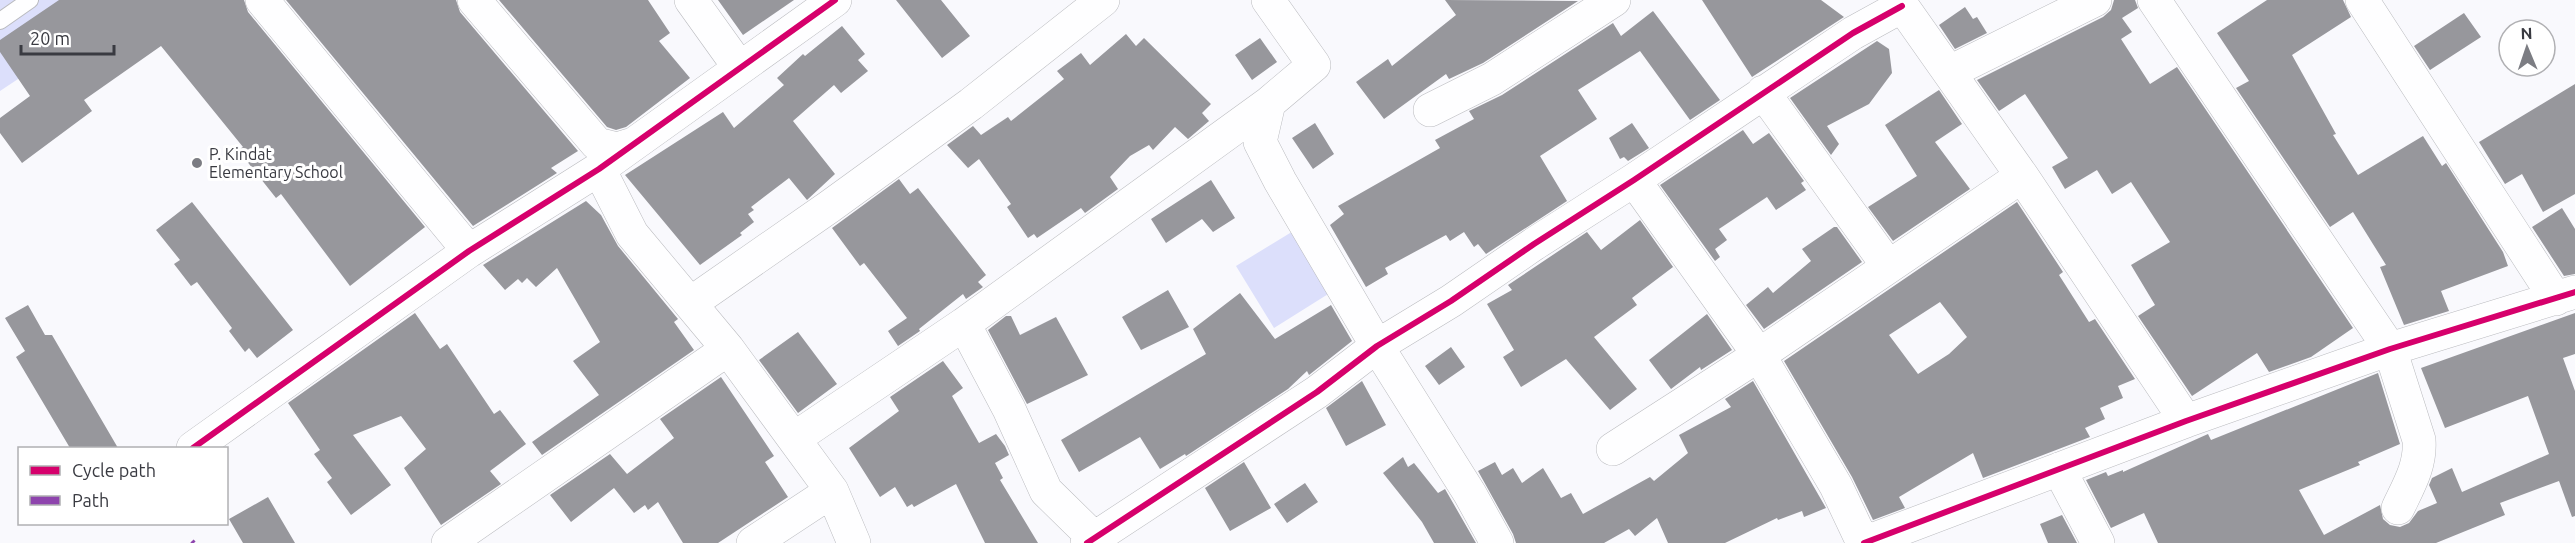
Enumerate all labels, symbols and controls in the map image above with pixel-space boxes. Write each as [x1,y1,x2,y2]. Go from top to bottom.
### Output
scale bar [21,18,114,56]
north arrow [2497,18,2557,78]
text: N [2520,24,2533,42]
text: 20 m [30,28,70,48]
place label: P. Kindat Elementary School [209,145,343,181]
marker: P. Kindat Elementary School [190,156,204,170]
legend [18,447,228,525]
text: Cycle path [72,460,156,480]
text: Path [72,490,109,510]

